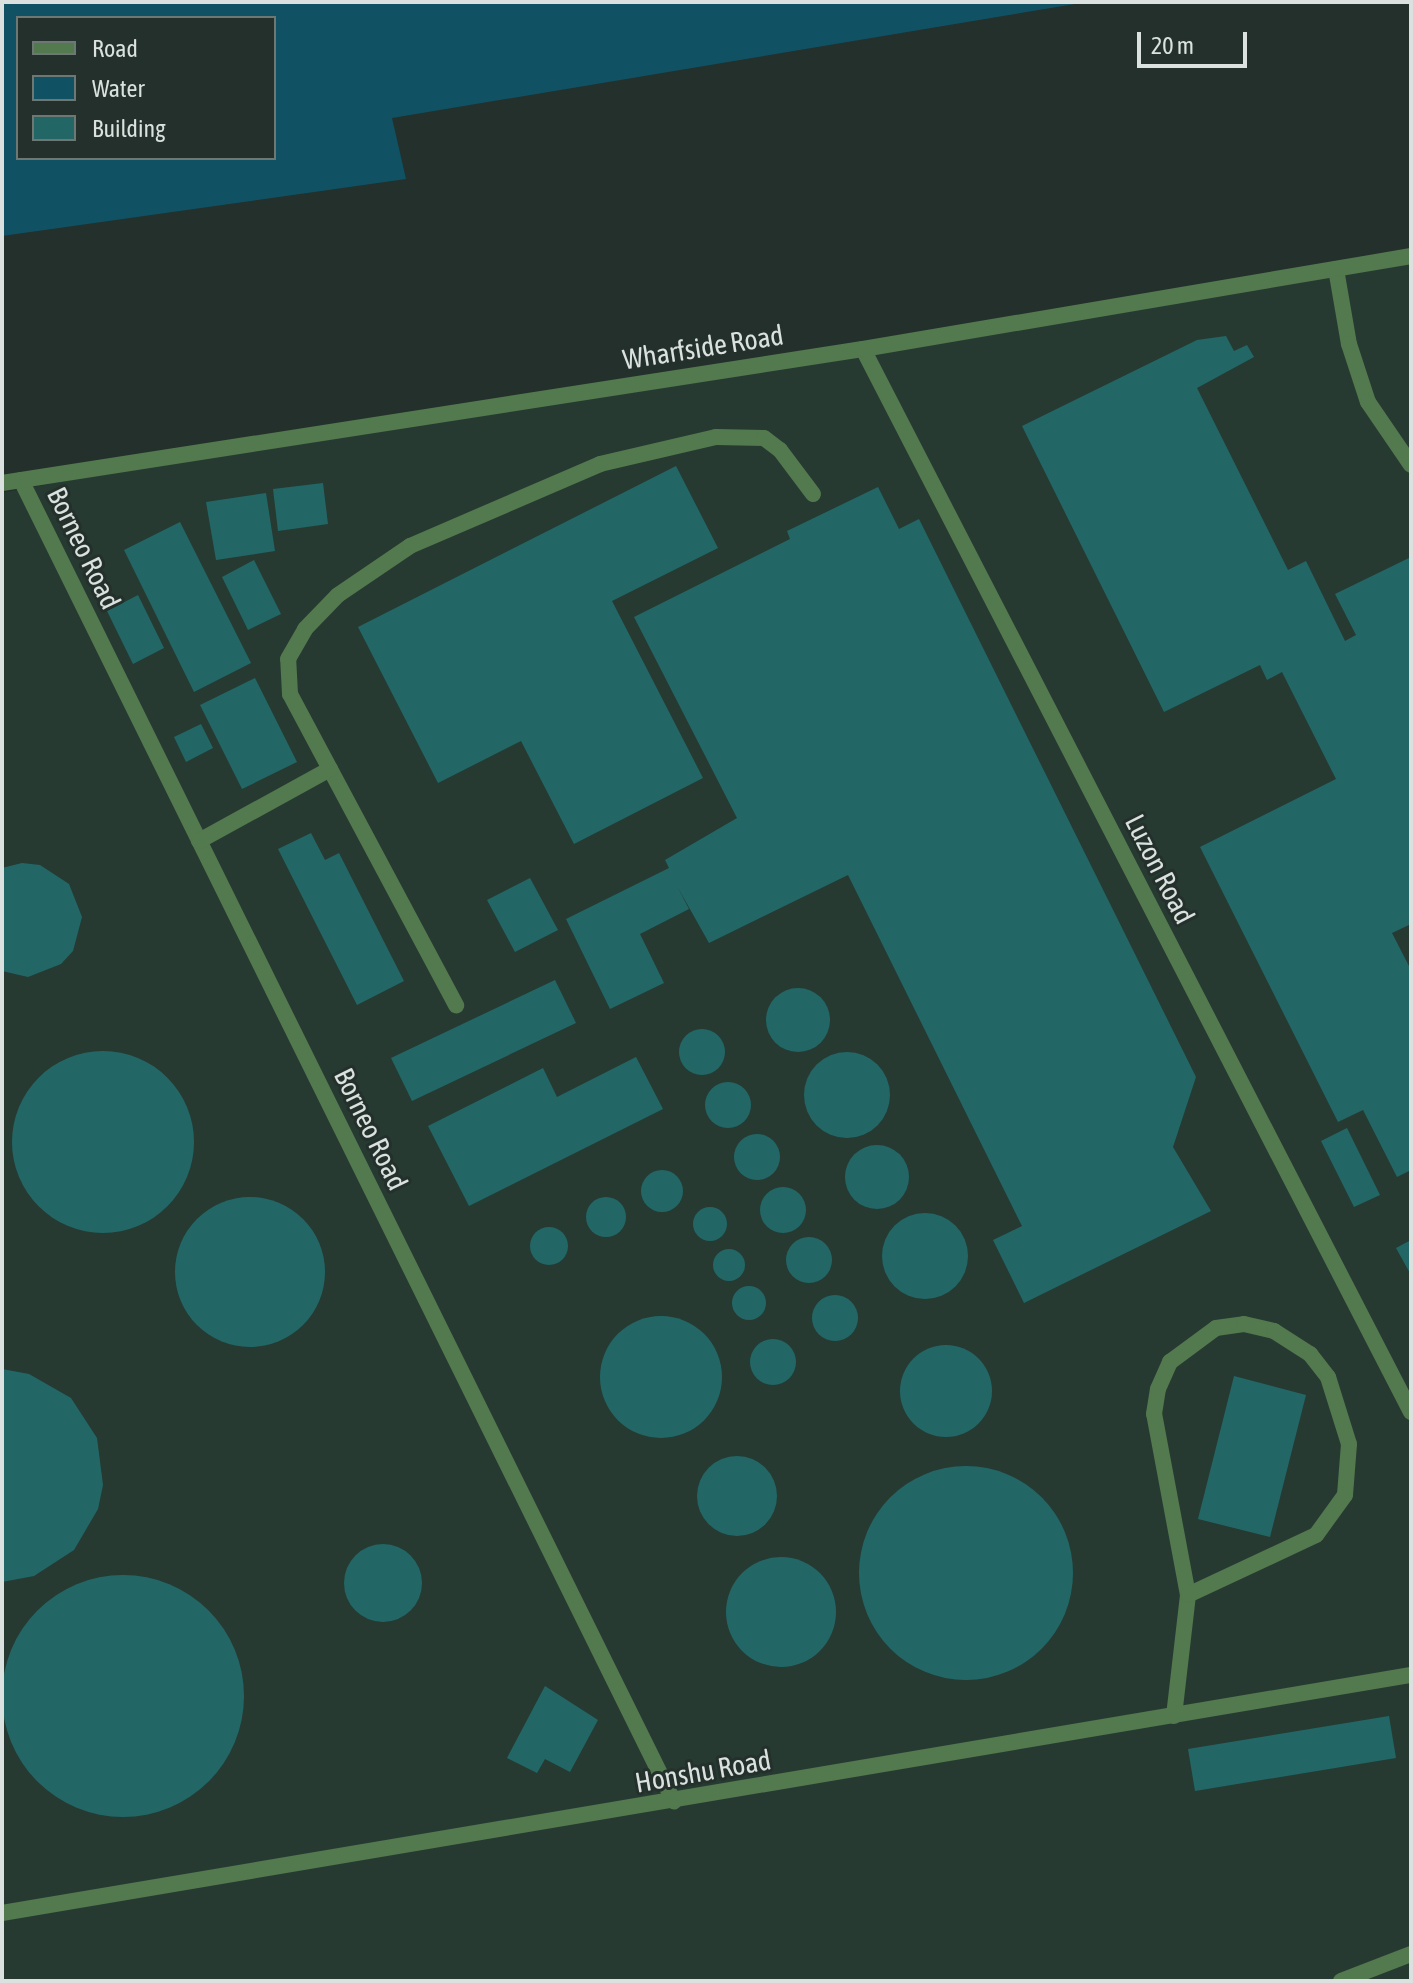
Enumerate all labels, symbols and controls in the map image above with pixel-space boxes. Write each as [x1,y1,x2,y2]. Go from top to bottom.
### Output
legend [16,16,276,160]
scale bar [1141,16,1251,66]
text: 20 m [1151,32,1194,59]
text: Road [92,35,138,62]
text: Water [92,75,145,102]
text: Building [92,115,165,142]
street label: Wharfside Road [620,318,786,376]
street label: Borneo Road [40,482,128,614]
street label: Luzon Road [1118,809,1202,929]
street label: Borneo Road [327,1063,415,1195]
street label: Honshu Road [632,1743,774,1799]

